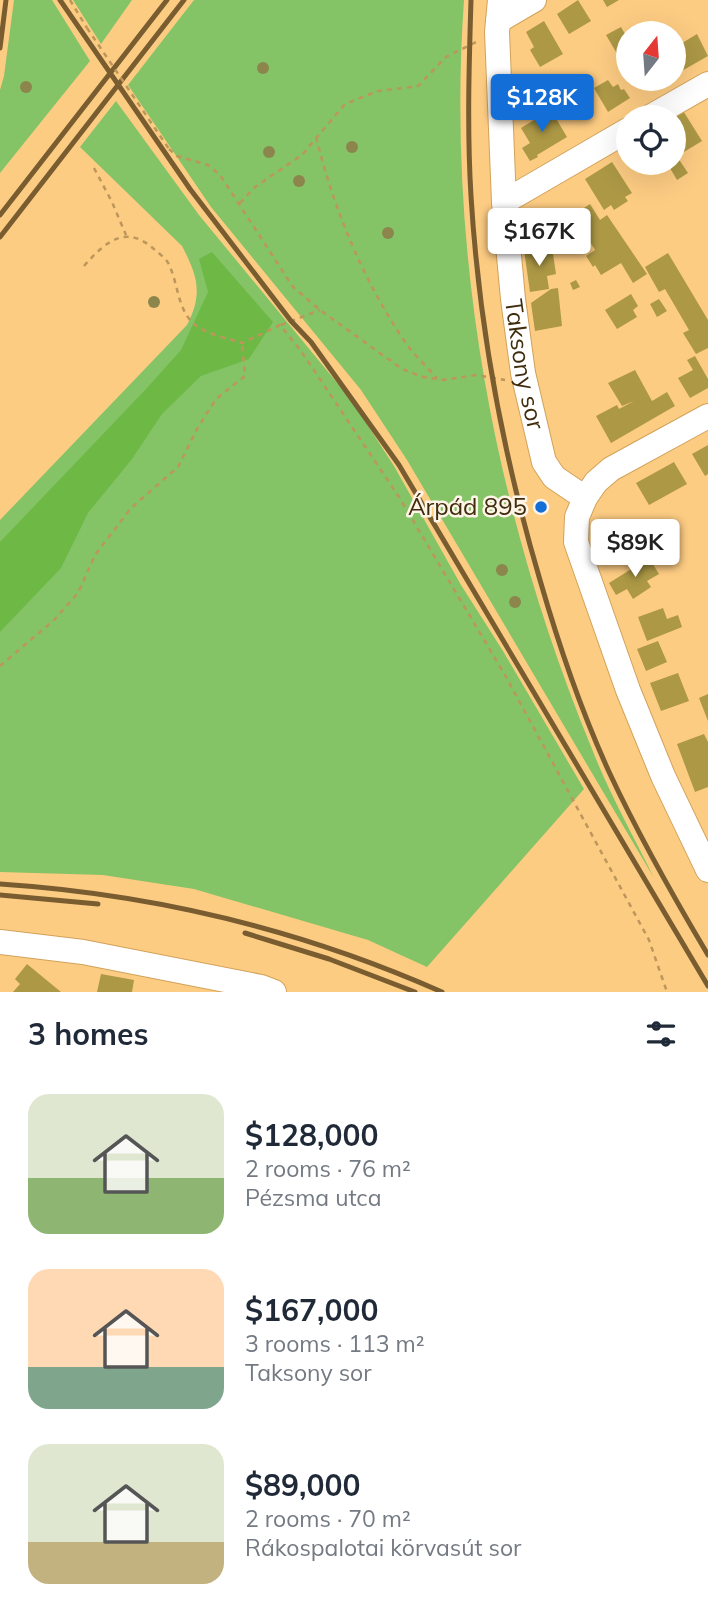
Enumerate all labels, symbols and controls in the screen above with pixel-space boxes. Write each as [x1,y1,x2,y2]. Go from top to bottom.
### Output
north arrow [616,21,686,91]
map controls [616,21,686,175]
pin: $128K [493,74,591,134]
text: $128K [507,82,577,111]
button: locate [616,105,686,175]
pin: $167K [490,208,588,268]
text: $167K [504,216,574,245]
street label: Taksony sor [499,297,552,433]
place label: Árpád 895 [408,491,527,521]
marker: Árpád 895 [533,499,549,515]
pin: $89K [594,520,676,579]
text: $89K [607,527,663,556]
text: 3 homes [28,1015,149,1053]
icon: filters [642,1015,680,1053]
text: $128,000 [245,1116,378,1154]
icon: home [84,1122,168,1206]
text: 2 rooms · 76 m² [245,1154,411,1183]
text: Pézsma utca [245,1183,381,1212]
text: $167,000 [245,1291,378,1329]
icon: home [84,1297,168,1381]
text: 3 rooms · 113 m² [245,1329,425,1358]
text: Taksony sor [245,1358,372,1387]
text: $89,000 [245,1466,360,1504]
icon: home [84,1472,168,1556]
text: 2 rooms · 70 m² [245,1504,411,1533]
text: Rákospalotai körvasút sor [245,1533,521,1562]

